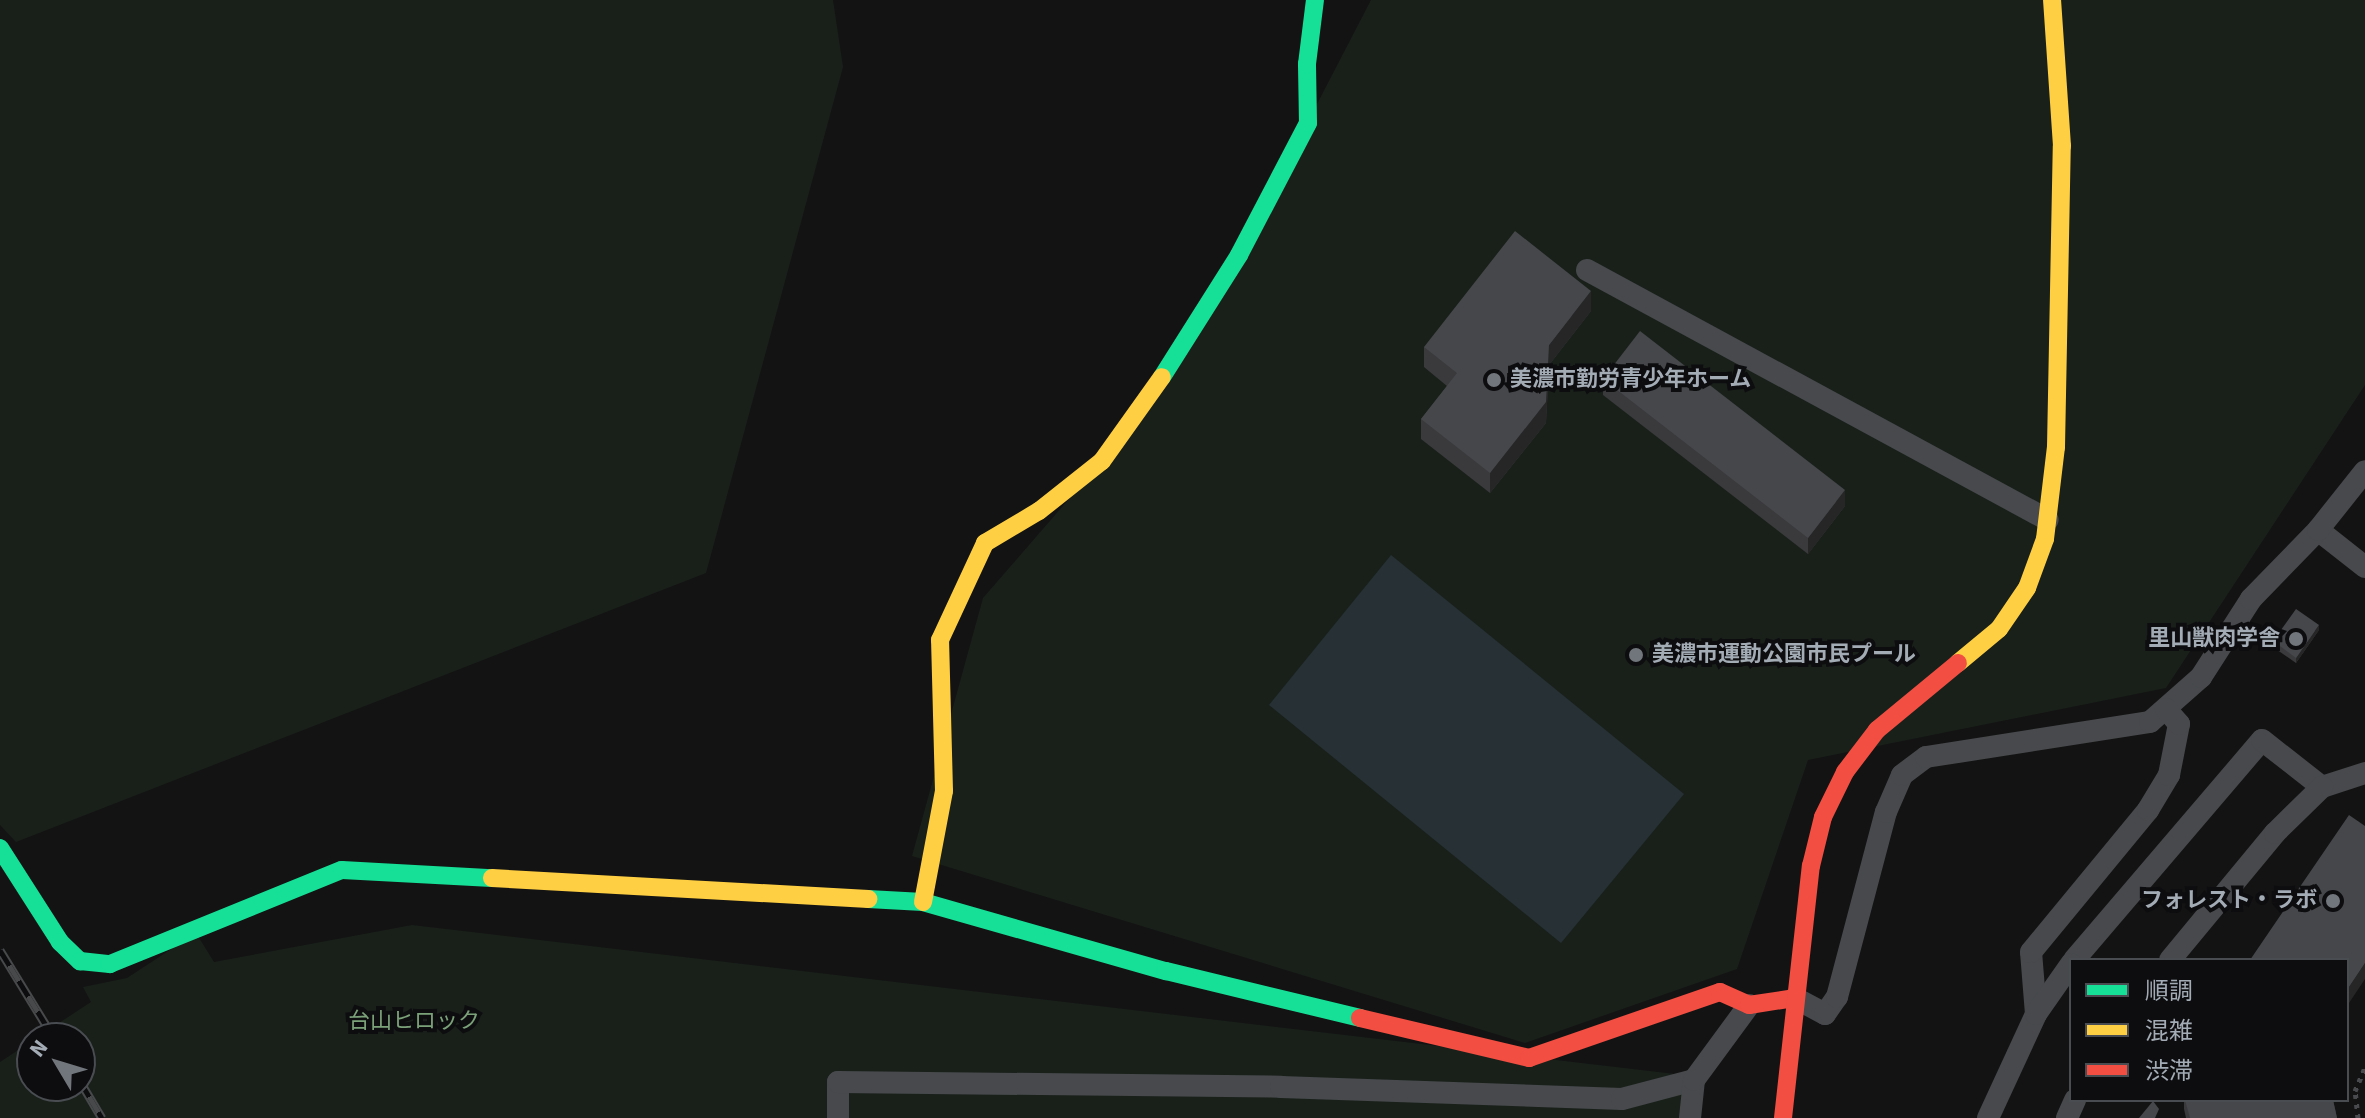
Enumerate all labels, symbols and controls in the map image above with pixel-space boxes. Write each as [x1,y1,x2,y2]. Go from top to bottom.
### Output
place label: 美濃市勤労青少年ホーム [1510,367,1752,393]
marker: 美濃市勤労青少年ホーム [1485,371,1503,389]
place label: 里山獣肉学舎 [2148,626,2280,652]
marker: 里山獣肉学舎 [2287,630,2305,648]
place label: 美濃市運動公園市民プール [1652,642,1916,668]
marker: 美濃市運動公園市民プール [1627,646,1645,664]
place label: フォレスト・ラボ [2141,888,2317,914]
marker: フォレスト・ラボ [2324,892,2342,910]
legend [2069,958,2349,1102]
text: 順調 [2145,974,2193,1009]
park label: 台山ヒロック [348,1009,480,1035]
text: 混雑 [2145,1014,2193,1049]
north arrow [16,1022,96,1102]
text: N [22,1033,56,1064]
text: 渋滞 [2145,1054,2193,1089]

